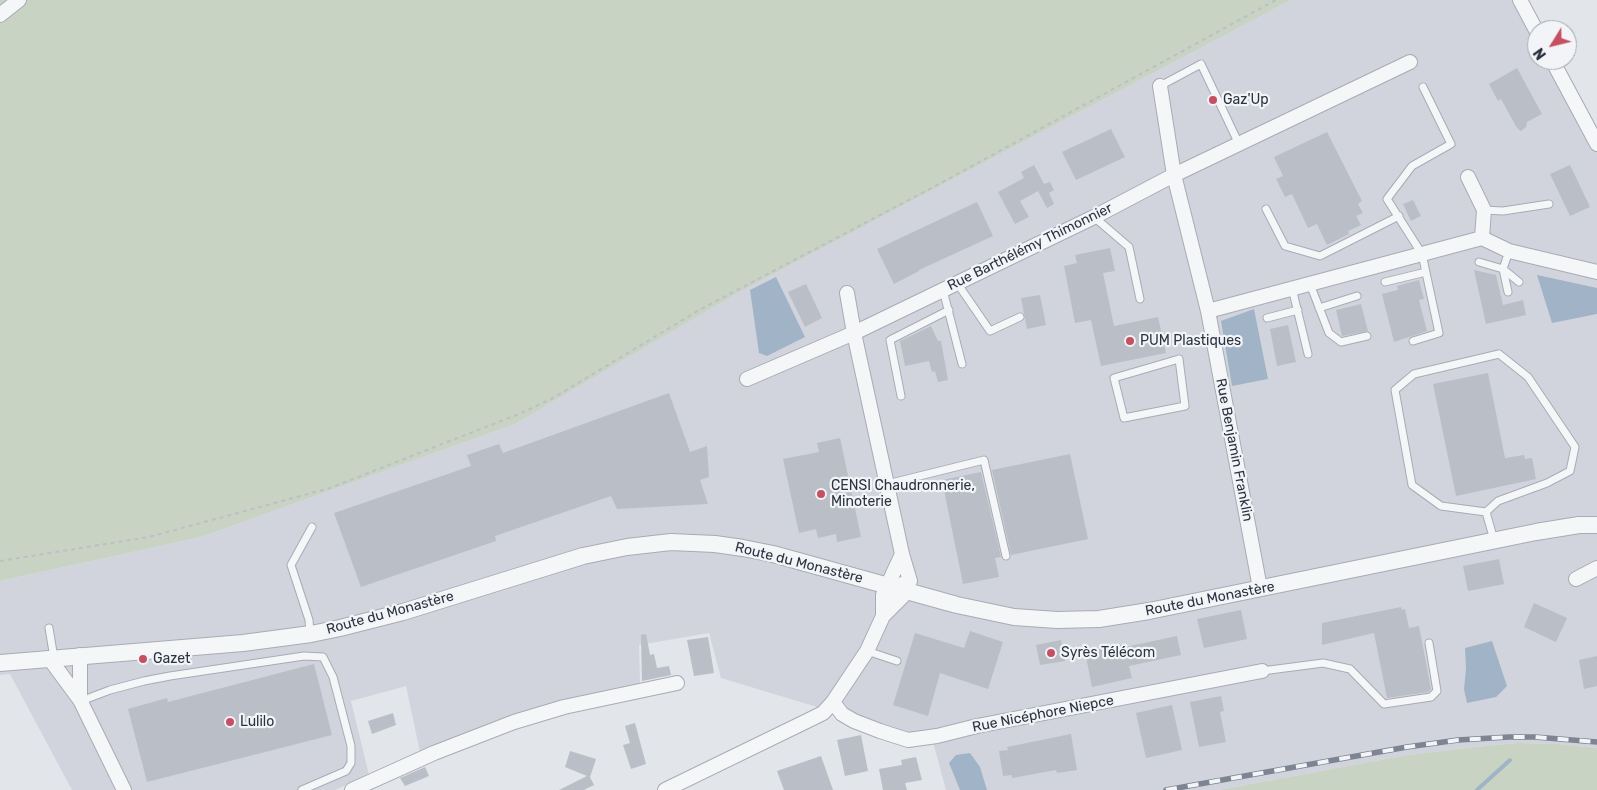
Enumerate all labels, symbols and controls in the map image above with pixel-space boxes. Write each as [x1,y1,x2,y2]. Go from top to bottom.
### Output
north arrow [1527,20,1577,70]
text: N [1530,44,1550,63]
place label: Gaz'Up [1223,92,1269,108]
marker: Gaz'Up [1207,94,1219,106]
street label: Rue Barthélémy Thimonnier [945,200,1115,294]
place label: PUM Plastiques [1140,333,1241,349]
marker: PUM Plastiques [1124,335,1136,347]
street label: Rue Benjamin Franklin [1212,377,1256,523]
place label: CENSI Chaudronnerie, Minoterie [831,478,975,511]
marker: CENSI Chaudronnerie, Minoterie [815,488,827,500]
street label: Route du Monastère [733,539,865,587]
street label: Route du Monastère [1144,578,1276,620]
street label: Route du Monastère [324,588,456,638]
place label: Syrès Télécom [1061,645,1155,661]
marker: Syrès Télécom [1045,647,1057,659]
place label: Gazet [153,651,191,667]
marker: Gazet [137,653,149,665]
street label: Rue Nicéphore Niepce [971,692,1115,736]
place label: Lulilo [240,714,274,730]
marker: Lulilo [224,716,236,728]

